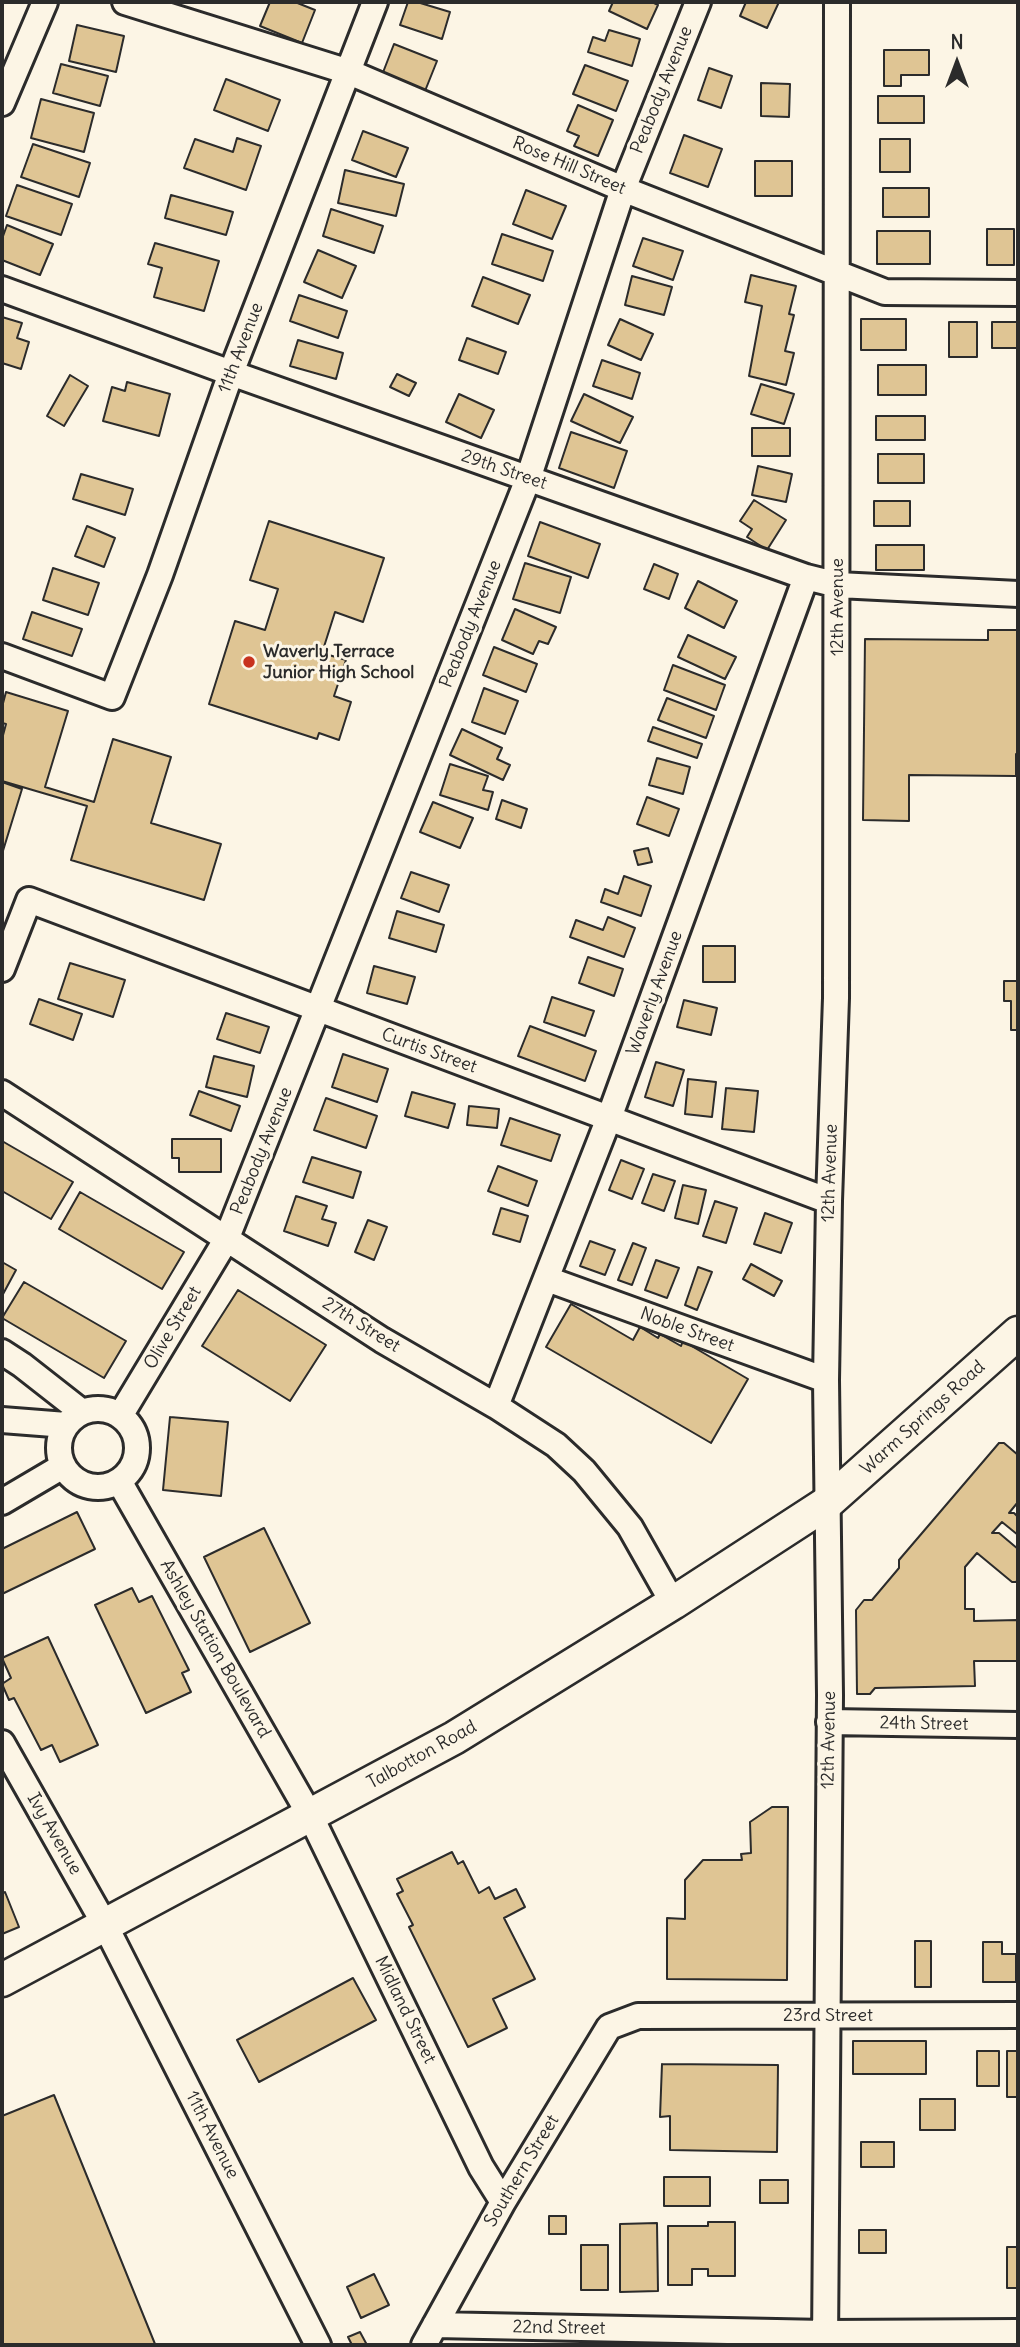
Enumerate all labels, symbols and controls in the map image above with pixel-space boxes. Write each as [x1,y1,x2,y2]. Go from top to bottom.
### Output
street label: Peabody Avenue [627,23,697,157]
north arrow [922,28,992,98]
text: N [950,30,964,54]
street label: Rose Hill Street [509,132,629,200]
street label: 11th Avenue [214,300,268,396]
street label: 29th Street [458,445,550,495]
street label: Peabody Avenue [436,557,506,691]
street label: 12th Avenue [827,558,849,656]
place label: Waverly Terrace Junior High School [263,641,414,684]
marker: Waverly Terrace Junior High School [241,654,257,670]
street label: Waverly Avenue [623,928,687,1058]
street label: Curtis Street [378,1024,480,1078]
street label: Peabody Avenue [227,1084,297,1218]
street label: 12th Avenue [817,1124,843,1222]
street label: Olive Street [140,1283,206,1373]
street label: 27th Street [318,1293,404,1357]
street label: Noble Street [637,1303,737,1357]
street label: Warm Springs Road [856,1356,990,1480]
street label: Ashley Station Boulevard [155,1556,275,1742]
street label: 12th Avenue [817,1691,841,1789]
street label: 24th Street [879,1712,969,1736]
street label: Talbotton Road [364,1716,480,1794]
street label: Ivy Avenue [22,1789,86,1879]
street label: Midland Street [370,1953,440,2067]
street label: 23rd Street [783,2005,873,2027]
street label: 11th Avenue [181,2088,243,2182]
street label: Southern Street [480,2111,564,2231]
street label: 22nd Street [512,2316,606,2340]

